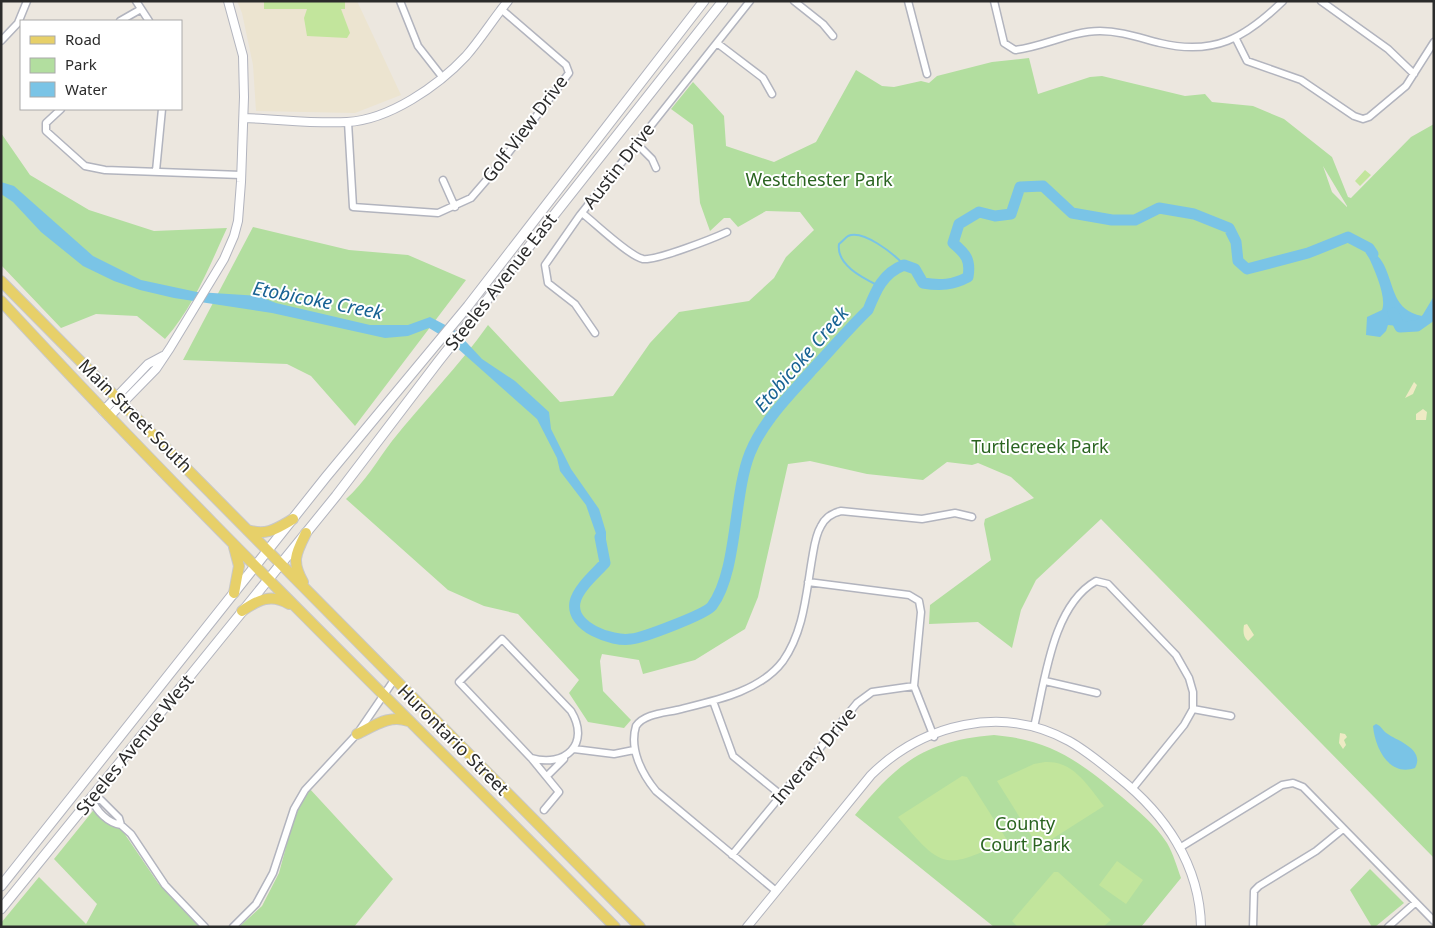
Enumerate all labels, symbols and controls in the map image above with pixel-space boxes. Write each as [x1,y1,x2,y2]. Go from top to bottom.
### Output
legend [20,20,182,110]
text: Road [65,29,101,49]
text: Park [65,54,97,74]
street label: Golf View Drive [476,70,572,187]
text: Water [65,79,107,99]
street label: Austin Drive [577,118,659,213]
park label: Westchester Park [746,167,893,191]
street label: Steeles Avenue East [439,207,562,355]
water label: Etobicoke Creek [251,275,386,325]
water label: Etobicoke Creek [748,300,855,417]
street label: Main Street South [74,353,198,477]
park label: Turtlecreek Park [971,434,1109,458]
street label: Steeles Avenue West [70,669,199,820]
street label: Hurontario Street [393,678,515,800]
street label: Inverary Drive [766,702,861,809]
park label: County Court Park [980,811,1070,856]

